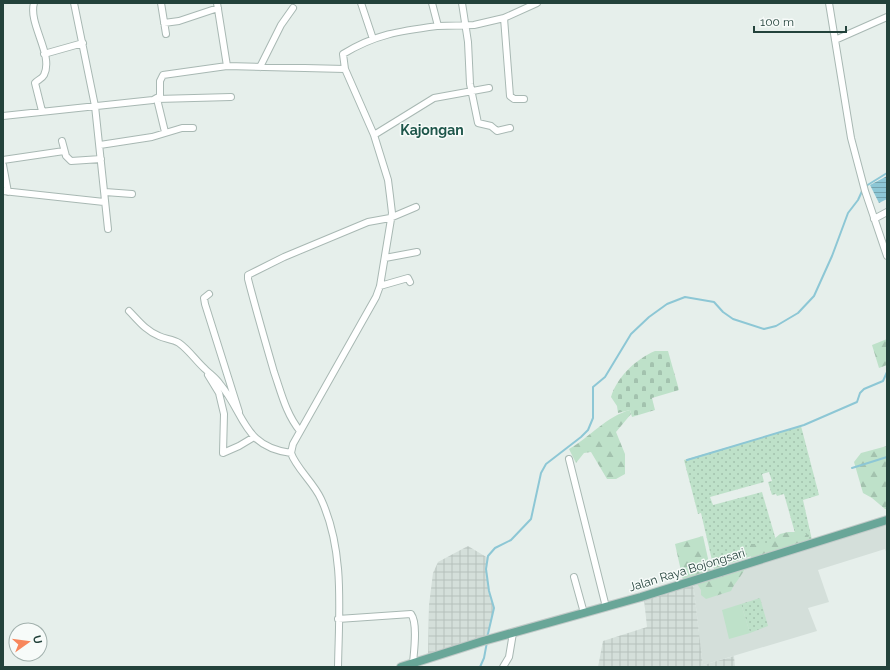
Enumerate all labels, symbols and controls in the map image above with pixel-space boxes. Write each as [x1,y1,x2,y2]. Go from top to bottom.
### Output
scale bar [754,8,846,34]
text: 100 m [760,15,794,29]
district label: Kajongan [400,122,464,138]
street label: Jalan Raya Bojongsari [627,546,747,594]
north arrow [8,622,48,662]
text: U [30,634,45,645]

